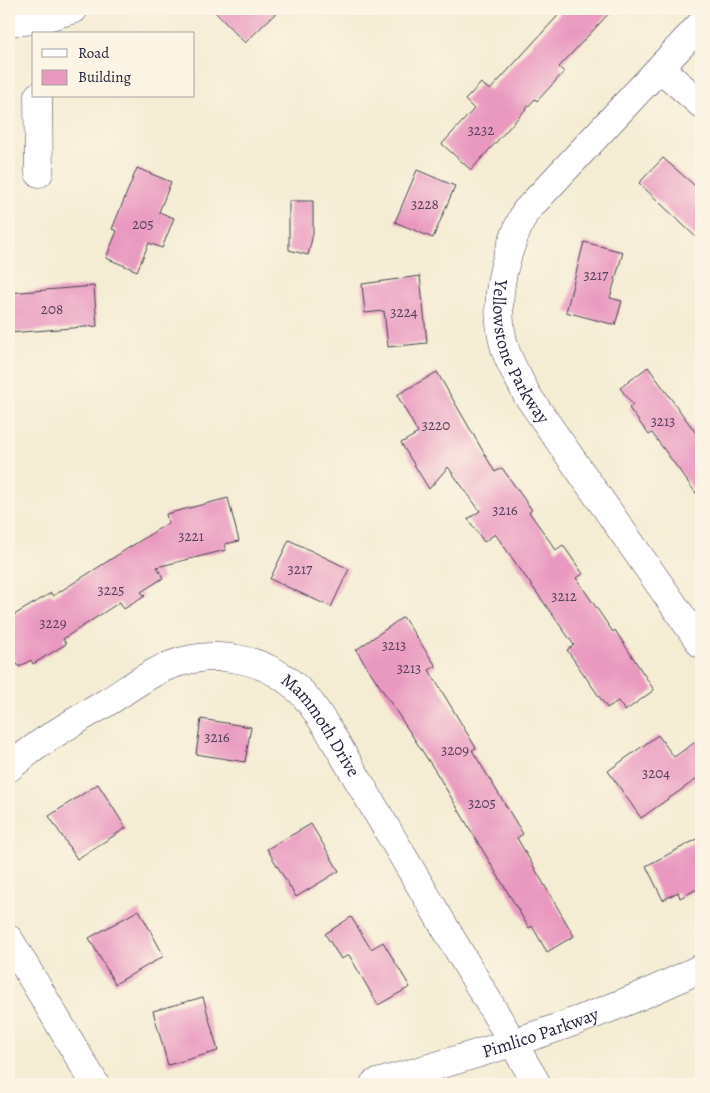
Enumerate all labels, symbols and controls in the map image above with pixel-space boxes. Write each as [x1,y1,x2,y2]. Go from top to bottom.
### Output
legend [32,32,195,98]
text: Road [78,43,110,63]
text: Building [78,67,131,87]
house number: 3232 [468,120,494,140]
house number: 3228 [411,194,439,214]
house number: 205 [132,214,154,234]
house number: 3217 [584,265,609,285]
street label: Yellowstone Parkway [487,277,556,429]
house number: 208 [41,299,63,319]
house number: 3224 [390,302,418,322]
house number: 3213 [651,411,675,431]
house number: 3220 [422,415,450,435]
house number: 3216 [492,500,518,520]
house number: 3221 [178,526,204,546]
house number: 3217 [288,559,313,579]
house number: 3225 [98,580,124,600]
house number: 3212 [551,586,577,606]
house number: 3229 [39,613,67,633]
house number: 3213 [382,635,406,655]
house number: 3213 [397,658,421,678]
street label: Mammoth Drive [276,668,365,781]
house number: 3216 [204,727,230,747]
house number: 3209 [441,740,469,760]
house number: 3204 [642,763,670,783]
house number: 3205 [468,793,496,813]
street label: Pimlico Parkway [479,1001,603,1064]

